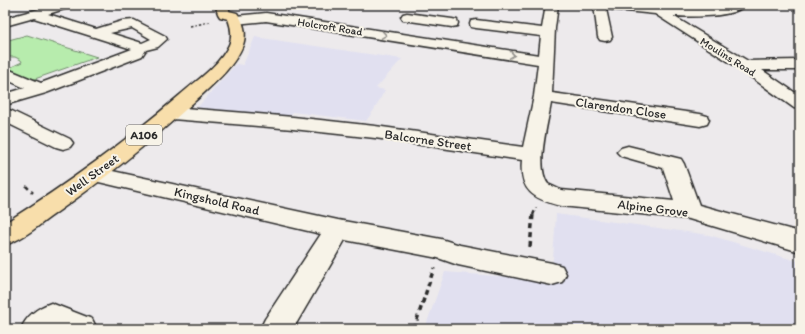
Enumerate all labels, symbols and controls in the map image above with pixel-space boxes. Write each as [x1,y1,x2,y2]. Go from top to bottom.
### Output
street label: Holcroft Road [296,15,364,39]
one-way arrow [381,30,387,39]
street label: Moulins Road [698,35,758,79]
one-way arrow [509,50,515,59]
street label: Clarendon Close [575,94,667,122]
road number: A106 [126,125,162,145]
street label: Balcorne Street [384,126,473,154]
street label: Well Street [63,151,121,199]
street label: Kingshold Road [173,184,261,218]
street label: Alpine Grove [617,196,689,220]

